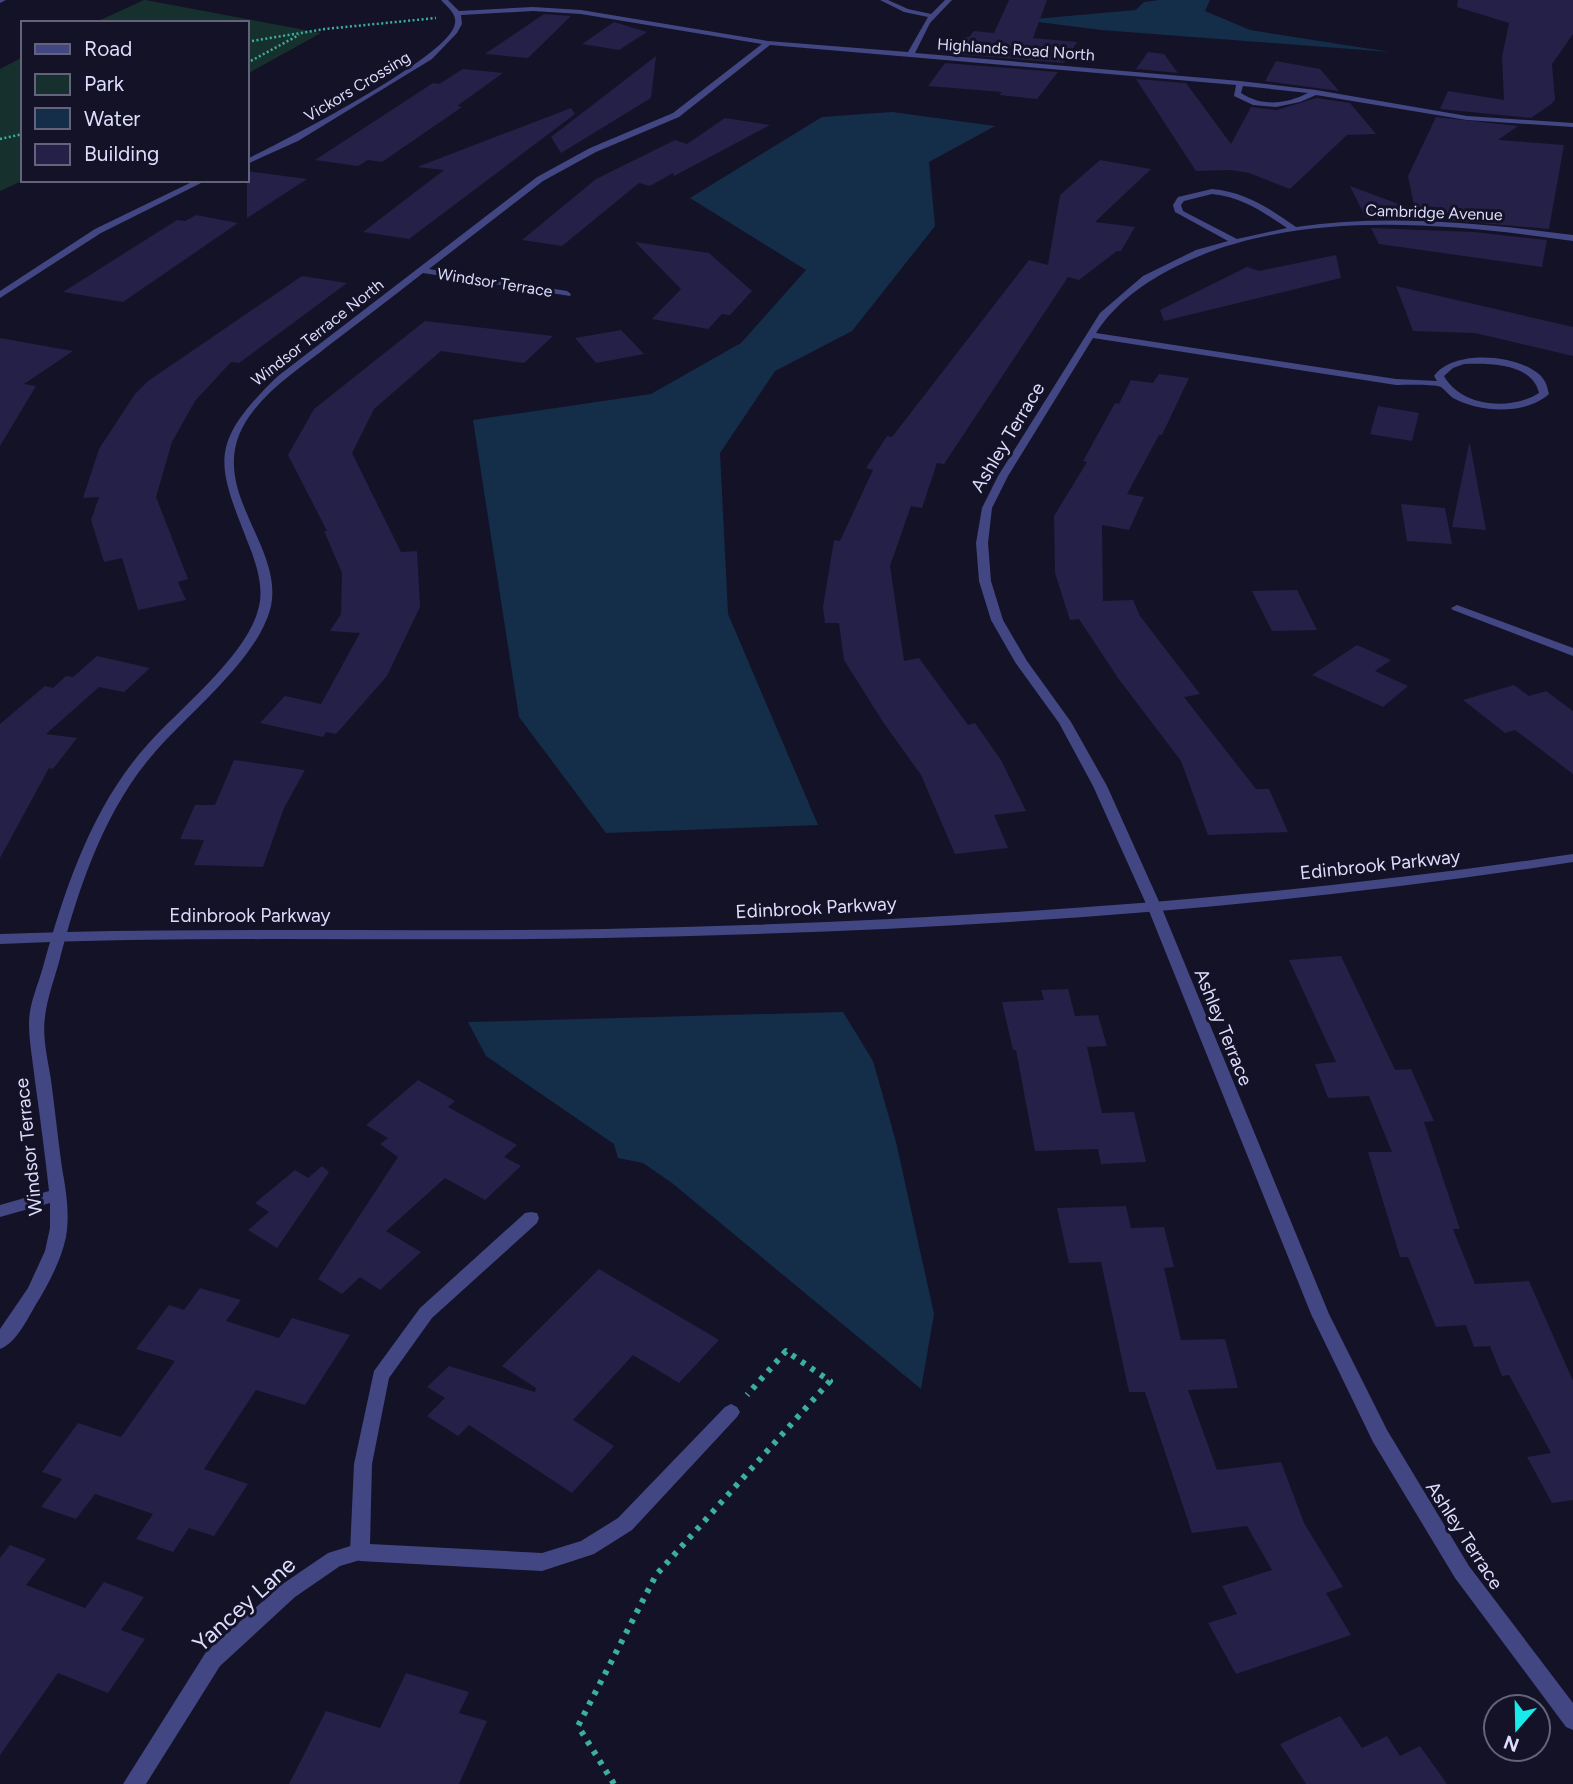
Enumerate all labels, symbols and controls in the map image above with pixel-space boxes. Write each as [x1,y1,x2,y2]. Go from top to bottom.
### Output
legend [21,21,248,182]
street label: Highlands Road North [936,35,1096,65]
text: Road [84,36,132,61]
street label: Vickors Crossing [301,47,414,126]
text: Park [84,71,125,96]
text: Water [84,106,140,131]
text: Building [84,141,159,166]
street label: Cambridge Avenue [1365,201,1503,224]
street label: Windsor Terrace [436,264,554,301]
street label: Windsor Terrace North [247,275,387,390]
street label: Ashley Terrace [966,378,1049,496]
street label: Edinbrook Parkway [1299,845,1461,884]
street label: Edinbrook Parkway [735,892,897,923]
street label: Edinbrook Parkway [169,904,331,927]
street label: Ashley Terrace [1190,965,1257,1089]
street label: Windsor Terrace [10,1077,47,1217]
street label: Ashley Terrace [1421,1477,1508,1594]
street label: Yancey Lane [187,1551,301,1657]
north arrow [1482,1693,1552,1763]
text: N [1501,1730,1522,1757]

